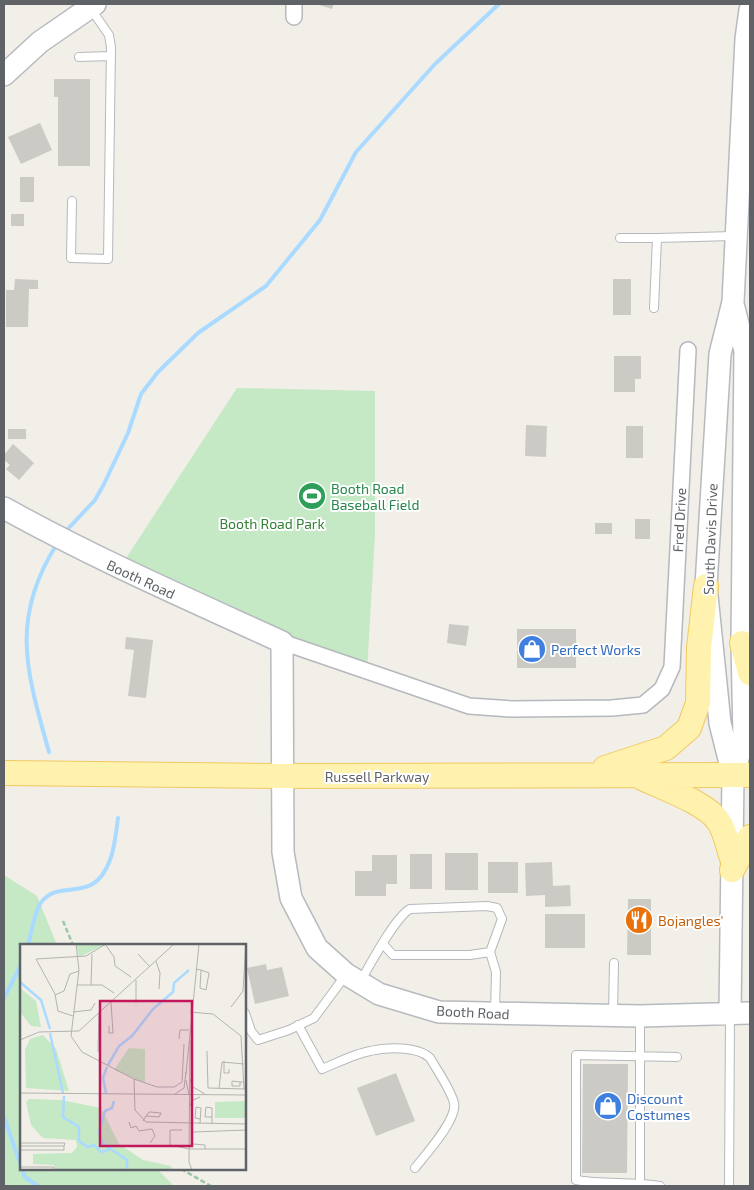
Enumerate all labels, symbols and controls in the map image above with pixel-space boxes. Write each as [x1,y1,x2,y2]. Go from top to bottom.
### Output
place label: Booth Road Baseball Field [331,480,419,513]
sports icon: Booth Road Baseball Field [297,481,327,511]
street label: South Davis Drive [700,483,720,595]
street label: Fred Drive [669,487,689,553]
park label: Booth Road Park [219,515,325,532]
street label: Booth Road [104,556,178,602]
shop icon: Perfect Works [517,634,547,664]
place label: Perfect Works [551,641,641,658]
street label: Russell Parkway [325,768,430,785]
restaurant icon: Bojangles' [624,905,654,935]
place label: Bojangles' [658,912,723,929]
inset map [20,944,246,1170]
street label: Booth Road [436,1002,510,1022]
place label: Discount Costumes [627,1090,690,1123]
shop icon: Discount Costumes [593,1091,623,1121]

